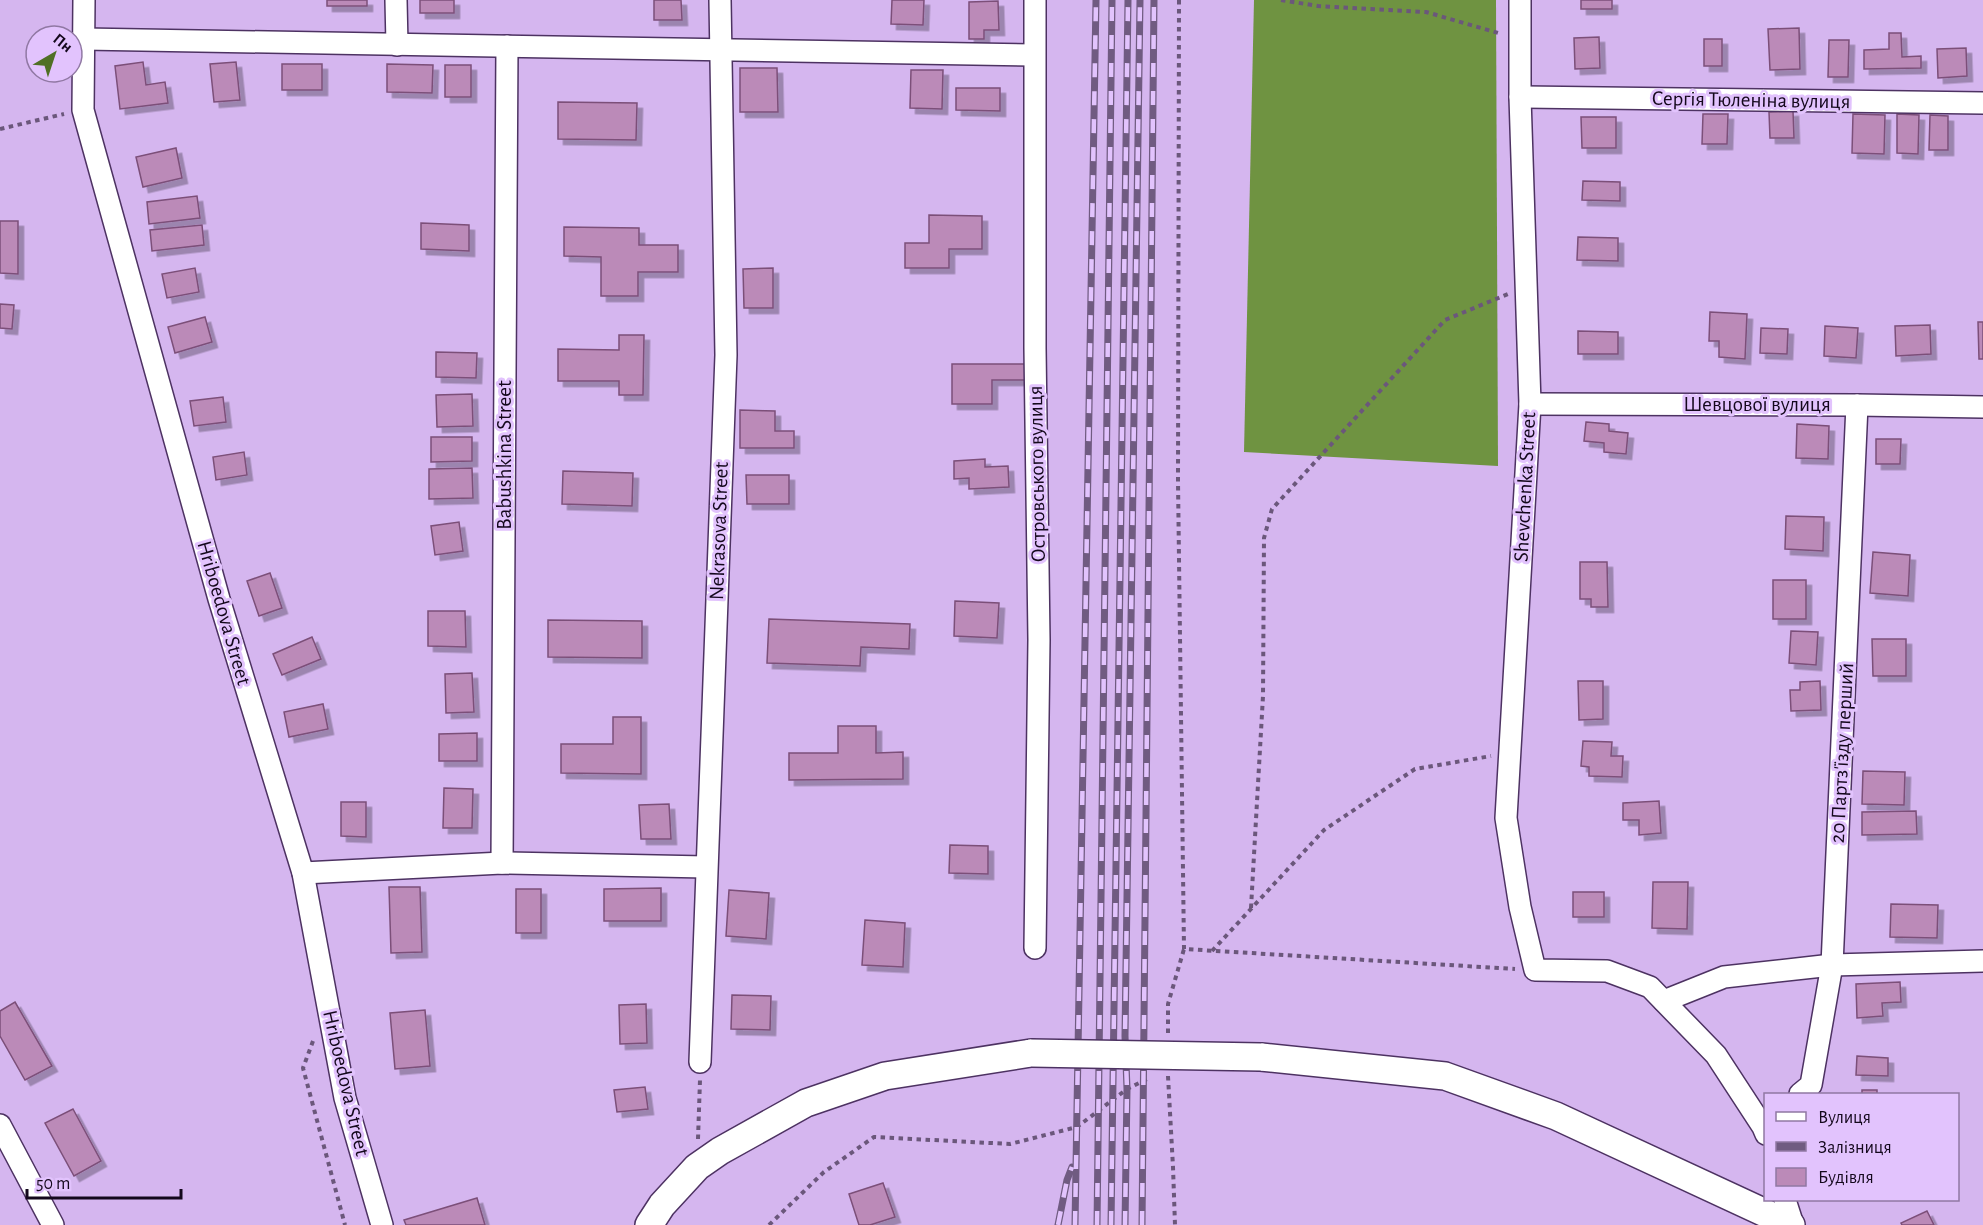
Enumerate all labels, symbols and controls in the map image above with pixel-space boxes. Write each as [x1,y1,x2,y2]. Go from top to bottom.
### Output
north arrow [24,24,84,84]
text: Пн [50,31,75,55]
street label: Сергія Тюленіна вулиця [1651,88,1851,112]
street label: Babushkina Street [494,380,515,530]
street label: Островського вулиця [1025,385,1049,563]
street label: Шевцової вулиця [1683,394,1831,415]
street label: Shevchenka Street [1511,411,1539,563]
street label: Nekrasova Street [706,461,732,601]
street label: Hriboedova Street [193,539,255,688]
street label: 20 Партз'їзду перший [1827,662,1857,844]
street label: Hriboedova Street [319,1008,373,1158]
legend [1764,1093,1959,1201]
text: Вулиця [1818,1109,1871,1127]
text: Залізниця [1818,1139,1892,1157]
scale bar [27,1162,182,1200]
text: Будівля [1818,1169,1874,1187]
text: 50 m [36,1175,70,1193]

